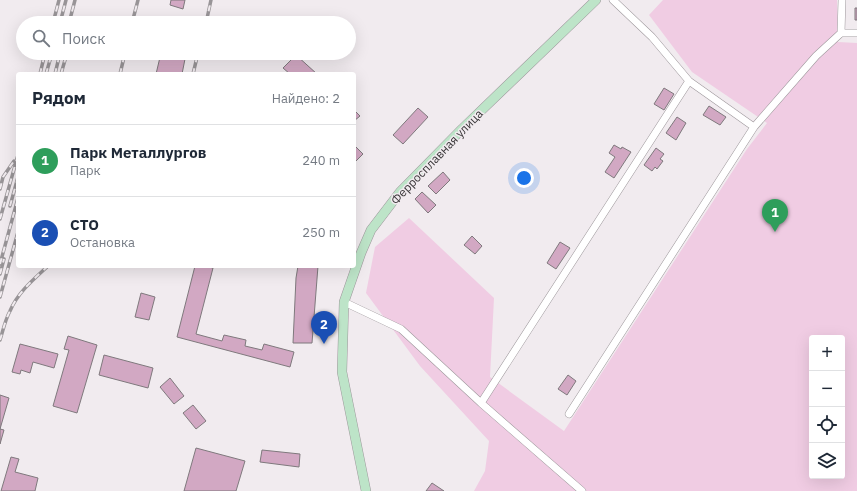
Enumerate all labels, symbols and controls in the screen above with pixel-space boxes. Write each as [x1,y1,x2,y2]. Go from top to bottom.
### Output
search box [16,16,356,60]
icon: search [30,27,52,49]
text: Поиск [62,29,105,48]
text: Рядом [32,87,86,109]
text: Найдено: 2 [272,90,340,107]
street label: Ферросплавная улица [387,106,486,207]
text: Парк Металлургов [70,143,206,162]
text: 1 [41,152,49,169]
text: 240 m [302,152,340,169]
text: Парк [70,162,101,179]
your location [514,168,534,188]
pin: 1 [762,199,788,232]
text: СТО [70,215,99,234]
text: 2 [41,224,49,241]
text: 250 m [302,224,340,241]
text: Остановка [70,234,135,251]
pin: 2 [311,311,337,344]
map controls [809,335,845,479]
button: + [809,335,845,371]
button: − [809,371,845,407]
button: locate [809,407,845,443]
button: layers [809,443,845,479]

